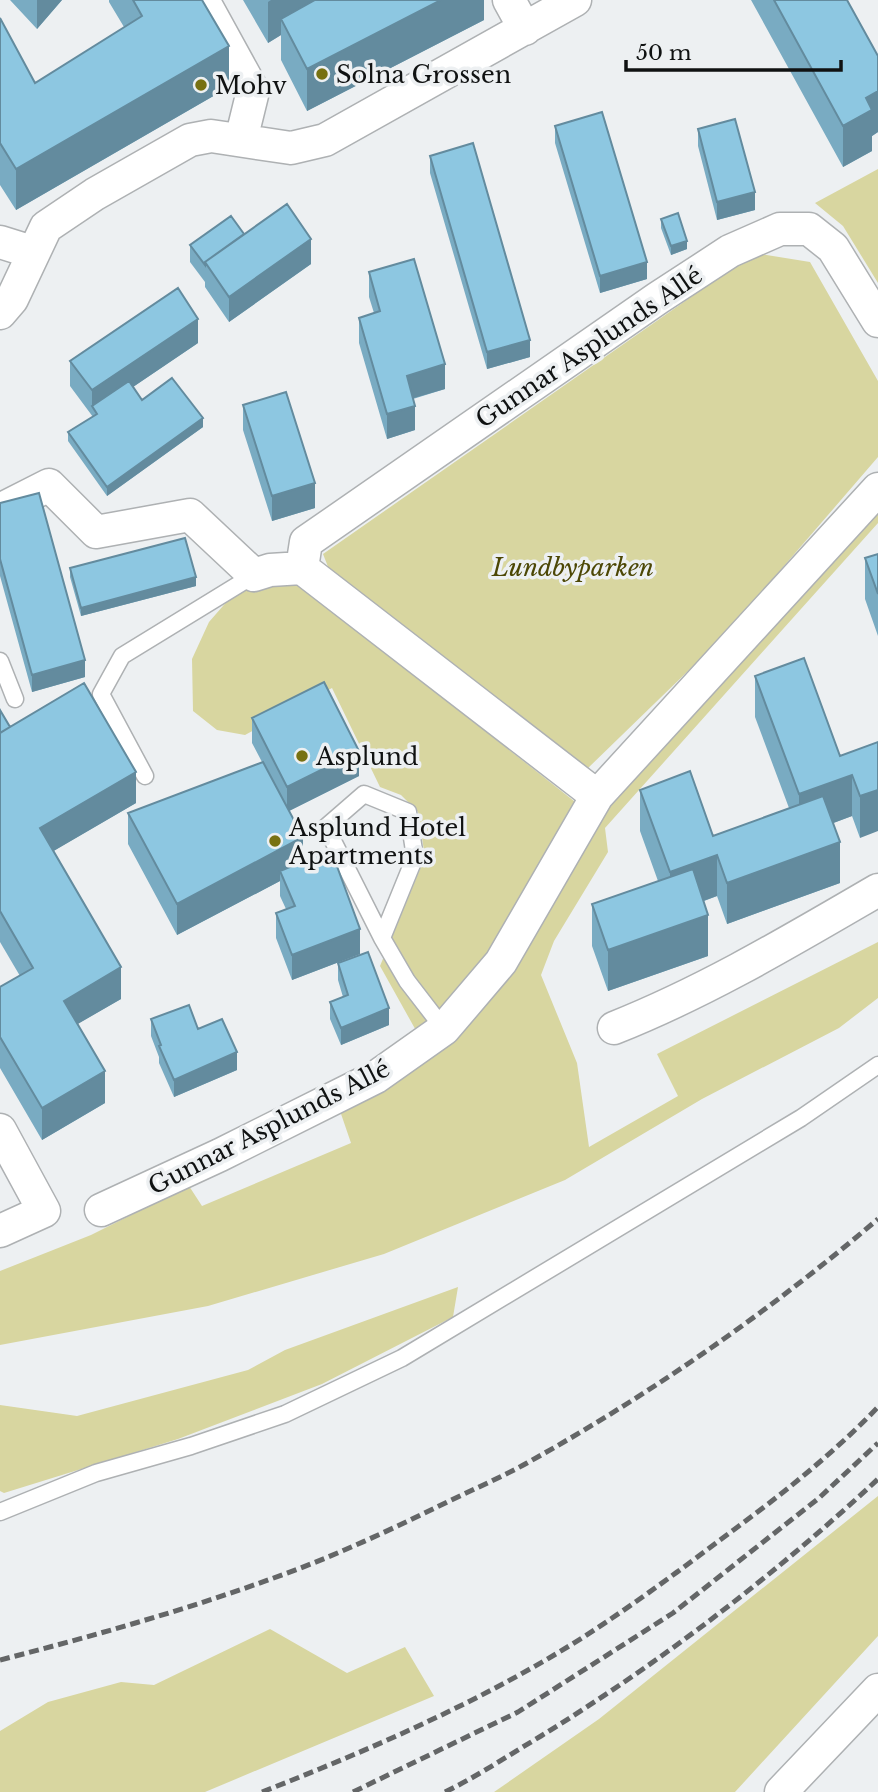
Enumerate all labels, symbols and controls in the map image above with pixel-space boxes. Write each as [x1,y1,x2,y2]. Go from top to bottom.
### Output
scale bar [626,28,841,72]
text: 50 m [636,40,692,66]
place label: Solna Grossen [336,60,511,89]
marker: Solna Grossen [314,66,330,82]
place label: Mohv [215,71,287,100]
marker: Mohv [193,77,209,93]
street label: Gunnar Asplunds Allé [470,260,708,434]
park label: Lundbyparken [491,553,654,582]
place label: Asplund [315,742,418,771]
marker: Asplund [294,748,310,764]
place label: Asplund Hotel Apartments [288,813,466,870]
marker: Asplund Hotel Apartments [267,833,283,849]
street label: Gunnar Asplunds Allé [143,1053,395,1201]

